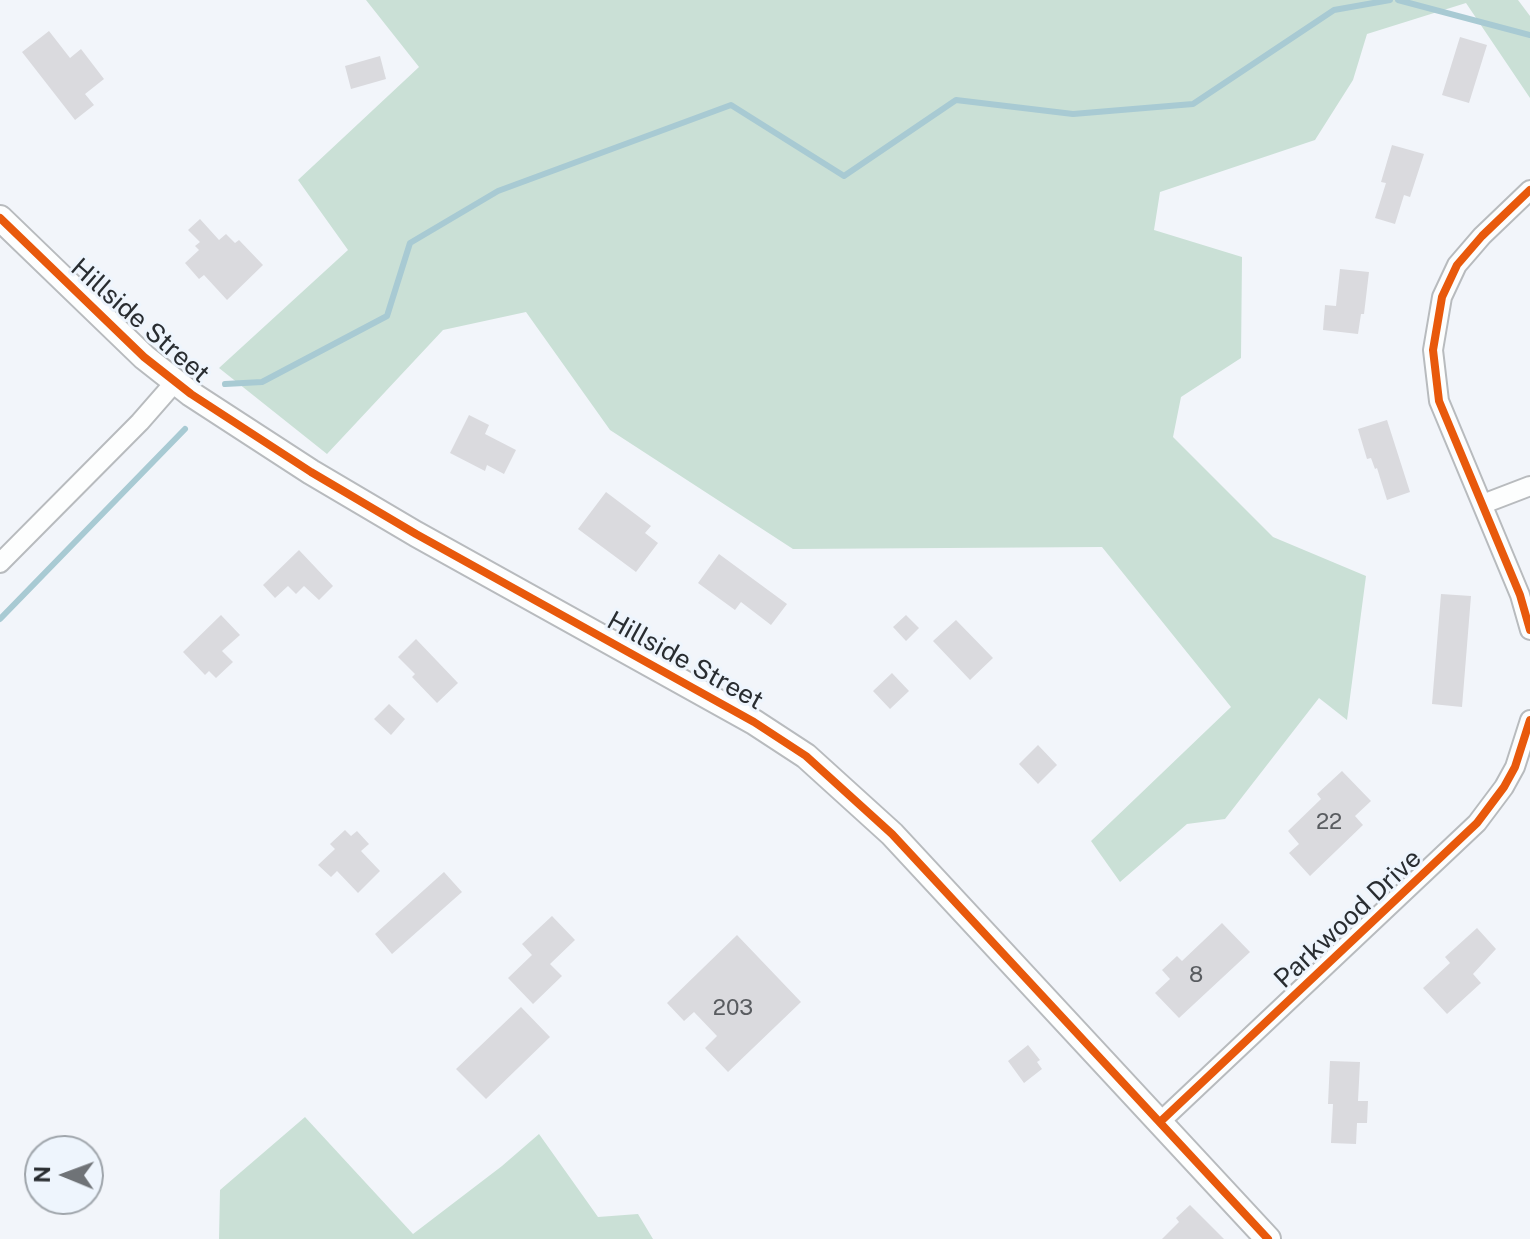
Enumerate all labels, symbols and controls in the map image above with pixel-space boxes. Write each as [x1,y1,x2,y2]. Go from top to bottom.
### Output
street label: Hillside Street [64,252,216,390]
street label: Hillside Street [602,605,768,717]
house number: 22 [1316,809,1342,835]
street label: Parkwood Drive [1268,843,1428,995]
house number: 8 [1189,962,1203,988]
house number: 203 [713,995,753,1021]
north arrow [24,1135,104,1215]
text: N [29,1166,55,1183]

